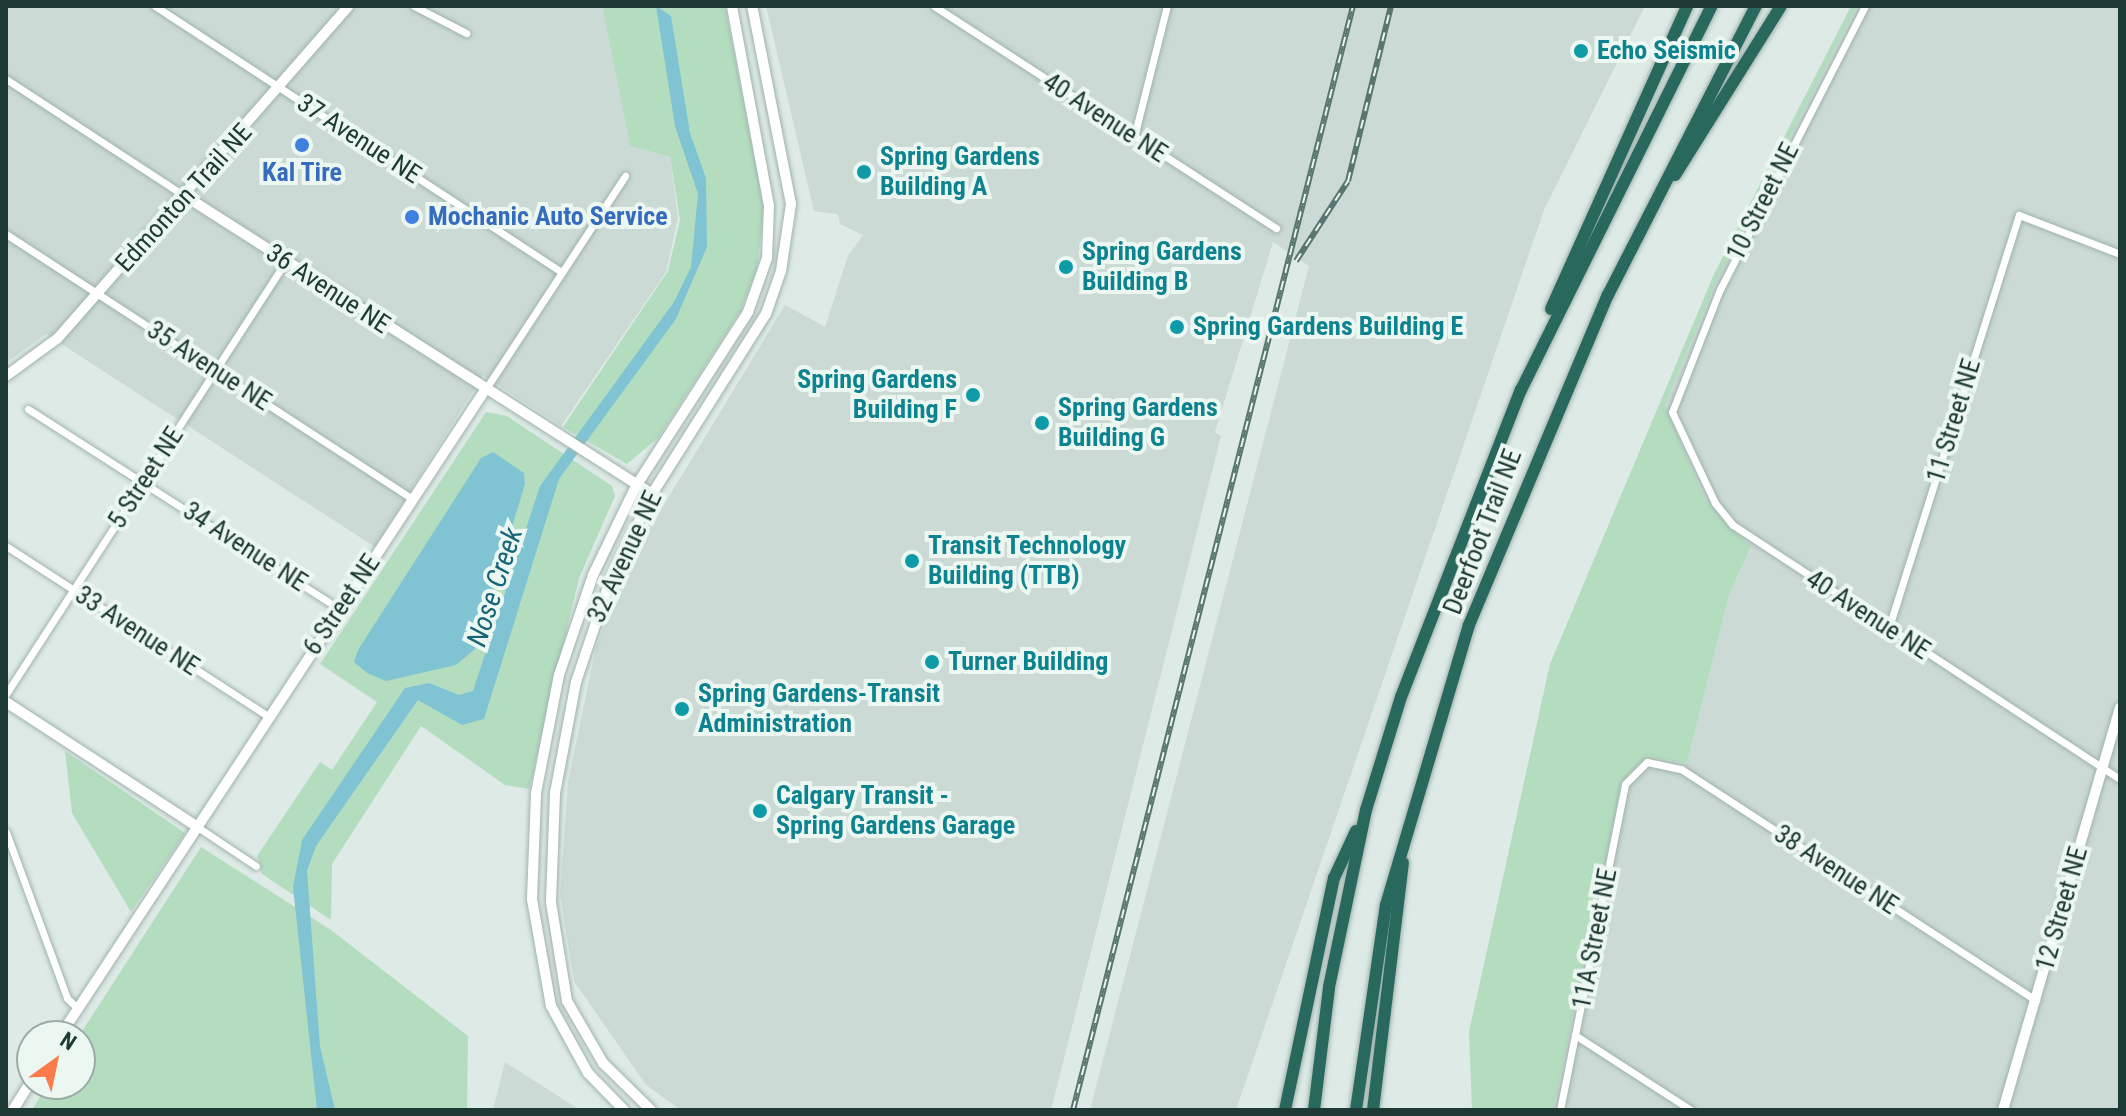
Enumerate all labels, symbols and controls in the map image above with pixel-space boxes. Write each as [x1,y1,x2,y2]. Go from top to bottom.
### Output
place label: Echo Seismic [1597,35,1736,67]
marker: Echo Seismic [1572,42,1590,60]
street label: 40 Avenue NE [1037,66,1173,170]
street label: 37 Avenue NE [291,87,427,191]
street label: Edmonton Trail NE [109,117,259,279]
marker: Kal Tire [293,136,311,154]
street label: 10 Street NE [1720,138,1806,266]
place label: Spring Gardens Building A [880,141,1040,202]
place label: Kal Tire [262,157,342,189]
marker: Spring Gardens Building A [855,163,873,181]
place label: Mochanic Auto Service [428,201,668,233]
marker: Mochanic Auto Service [403,208,421,226]
place label: Spring Gardens Building B [1082,236,1242,298]
street label: 36 Avenue NE [260,237,396,341]
marker: Spring Gardens Building B [1057,258,1075,276]
place label: Spring Gardens Building E [1193,311,1463,343]
street label: 35 Avenue NE [141,314,277,418]
marker: Spring Gardens Building E [1168,318,1186,336]
street label: 11 Street NE [1920,355,1988,487]
place label: Spring Gardens Building F [797,364,957,426]
marker: Spring Gardens Building F [964,386,982,404]
place label: Spring Gardens Building G [1058,392,1218,454]
marker: Spring Gardens Building G [1033,414,1051,432]
street label: 5 Street NE [102,421,190,535]
street label: Deerfoot Trail NE [1437,445,1529,619]
street label: 32 Avenue NE [581,486,669,628]
street label: 34 Avenue NE [177,495,313,599]
water label: Nose Creek [460,523,530,651]
place label: Transit Technology Building (TTB) [928,530,1127,592]
street label: 6 Street NE [297,549,387,661]
marker: Transit Technology Building (TTB) [903,552,921,570]
street label: 40 Avenue NE [1800,563,1936,667]
street label: 33 Avenue NE [69,579,205,683]
place label: Turner Building [948,646,1108,678]
marker: Turner Building [923,653,941,671]
place label: Spring Gardens-Transit Administration [698,678,940,740]
marker: Spring Gardens-Transit Administration [673,700,691,718]
place label: Calgary Transit - Spring Gardens Garage [776,780,1015,842]
marker: Calgary Transit - Spring Gardens Garage [751,802,769,820]
street label: 38 Avenue NE [1768,818,1904,922]
street label: 12 Street NE [2029,843,2095,975]
street label: 11A Street NE [1566,866,1624,1012]
north arrow [16,1020,96,1100]
text: N [56,1027,81,1055]

